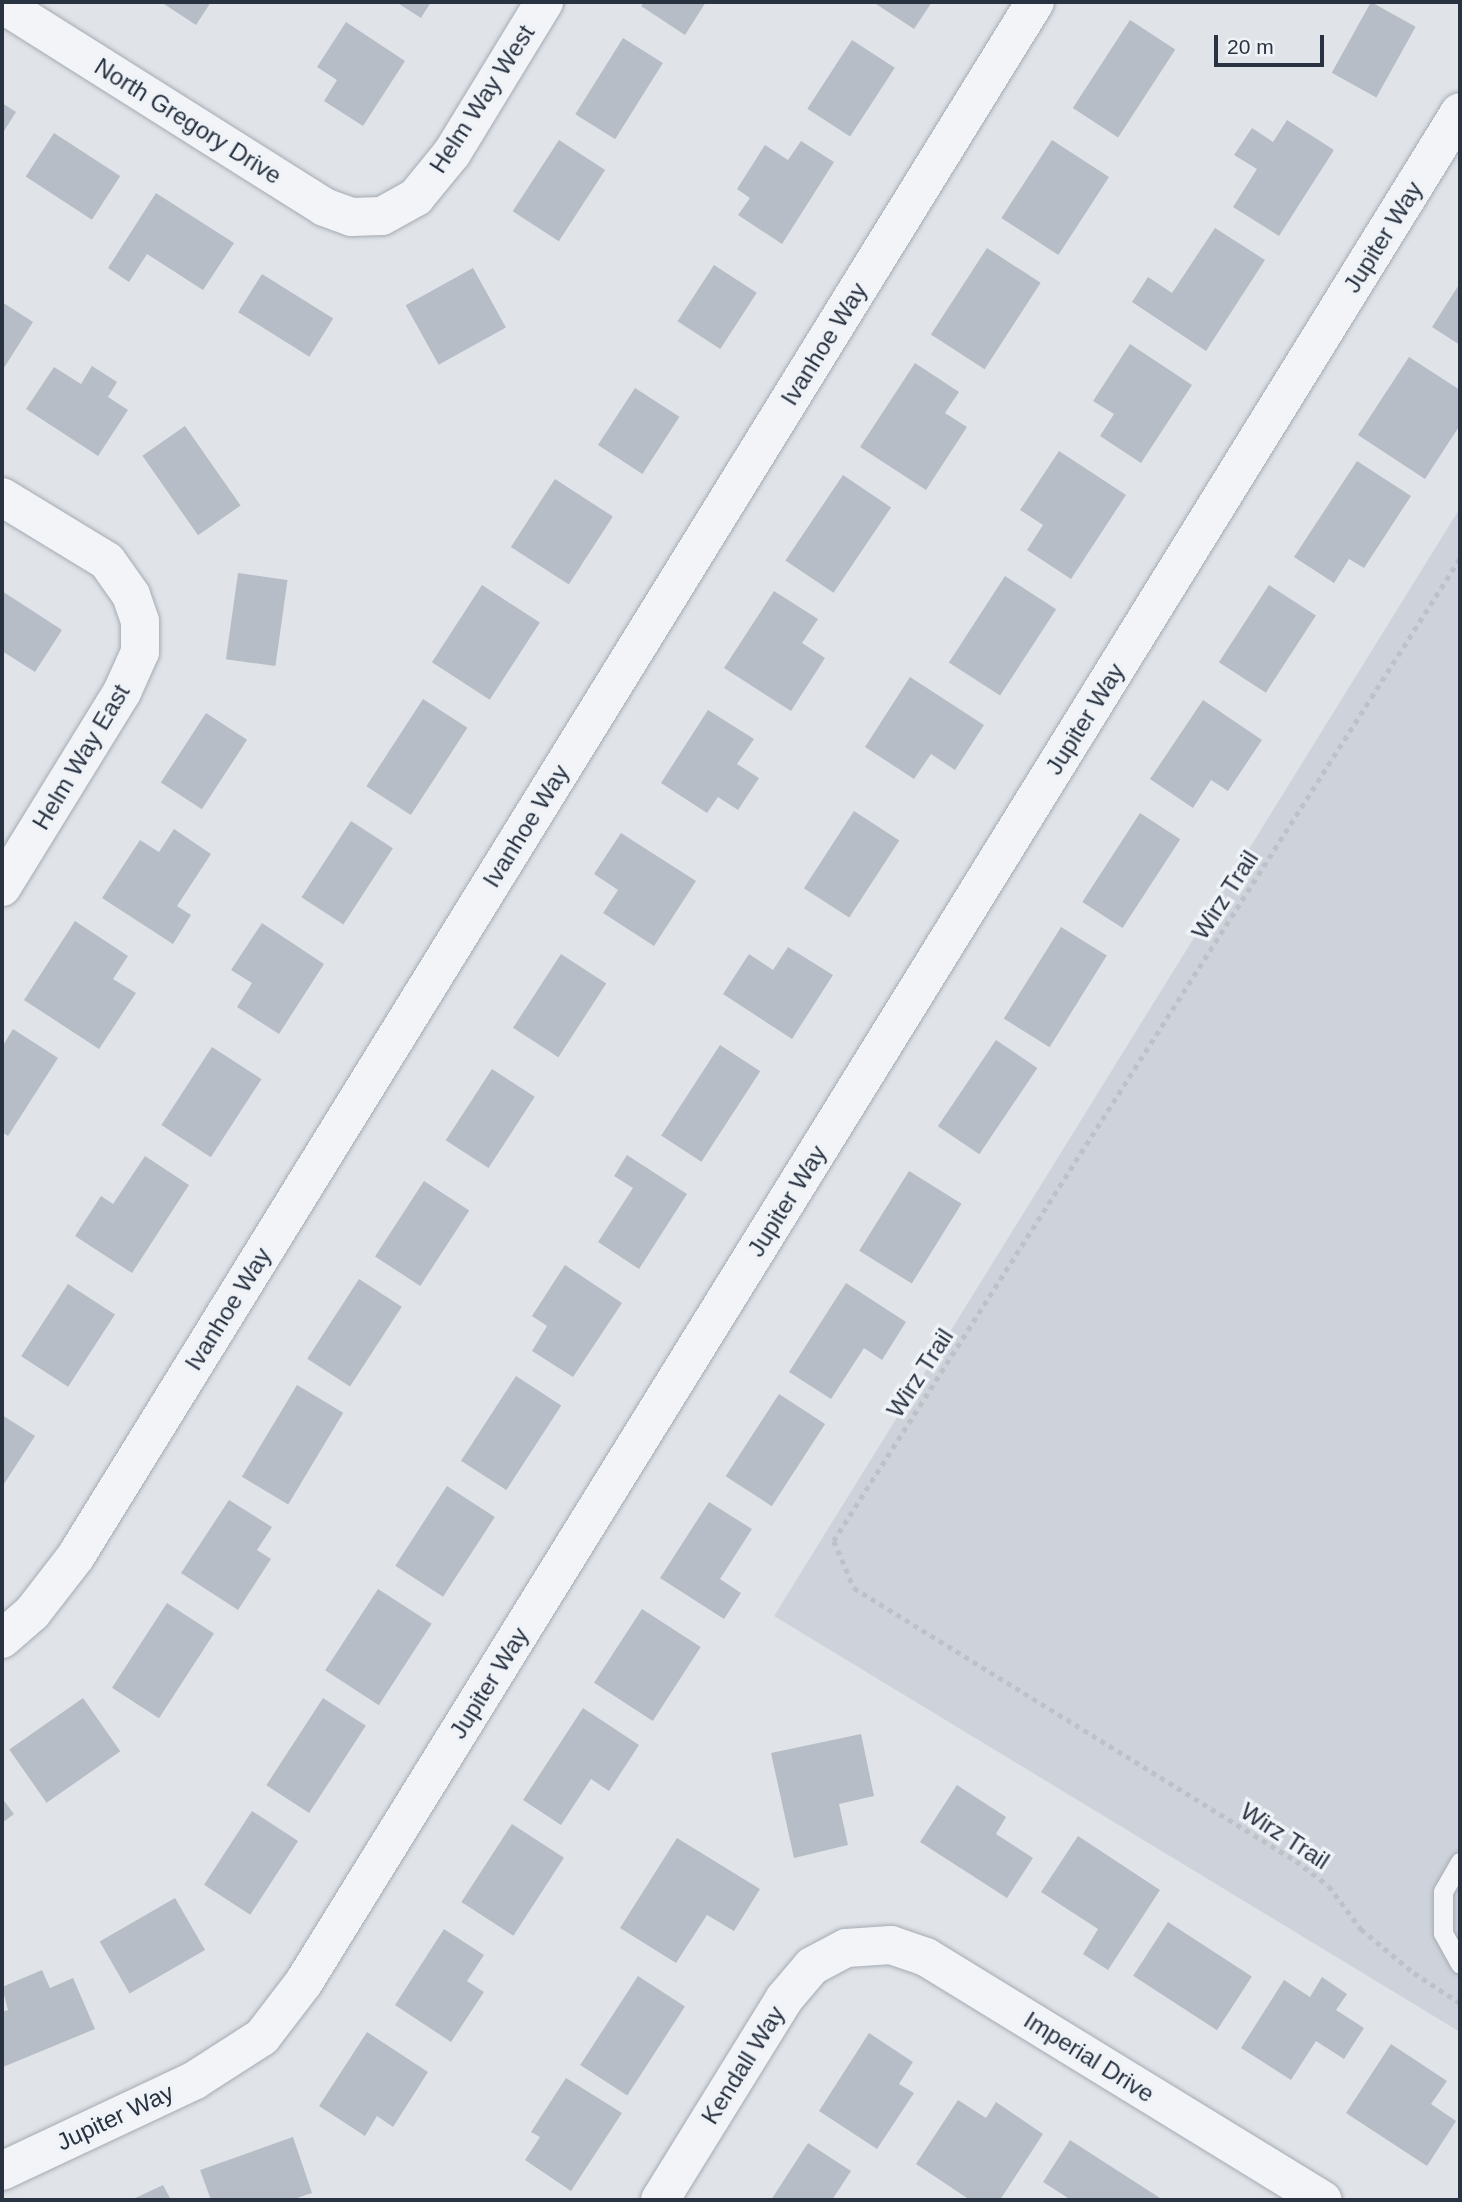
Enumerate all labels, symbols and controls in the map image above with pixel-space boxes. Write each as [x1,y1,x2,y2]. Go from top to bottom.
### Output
street label: Helm Way West [423,20,541,178]
scale bar [1217,21,1327,65]
text: 20 m [1227,35,1274,58]
street label: North Gregory Drive [89,52,287,190]
street label: Jupiter Way [1337,176,1429,298]
street label: Ivanhoe Way [775,277,873,411]
street label: Jupiter Way [1039,658,1131,780]
street label: Helm Way East [26,679,136,835]
street label: Ivanhoe Way [477,759,575,893]
street label: Wirz Trail [1186,845,1264,945]
street label: Jupiter Way [741,1140,833,1262]
street label: Ivanhoe Way [179,1242,277,1376]
street label: Wirz Trail [881,1323,959,1423]
street label: Jupiter Way [443,1622,535,1744]
street label: Wirz Trail [1235,1797,1335,1875]
street label: Kendall Way [695,2001,791,2129]
street label: Imperial Drive [1019,2006,1159,2108]
street label: Jupiter Way [52,2077,178,2157]

